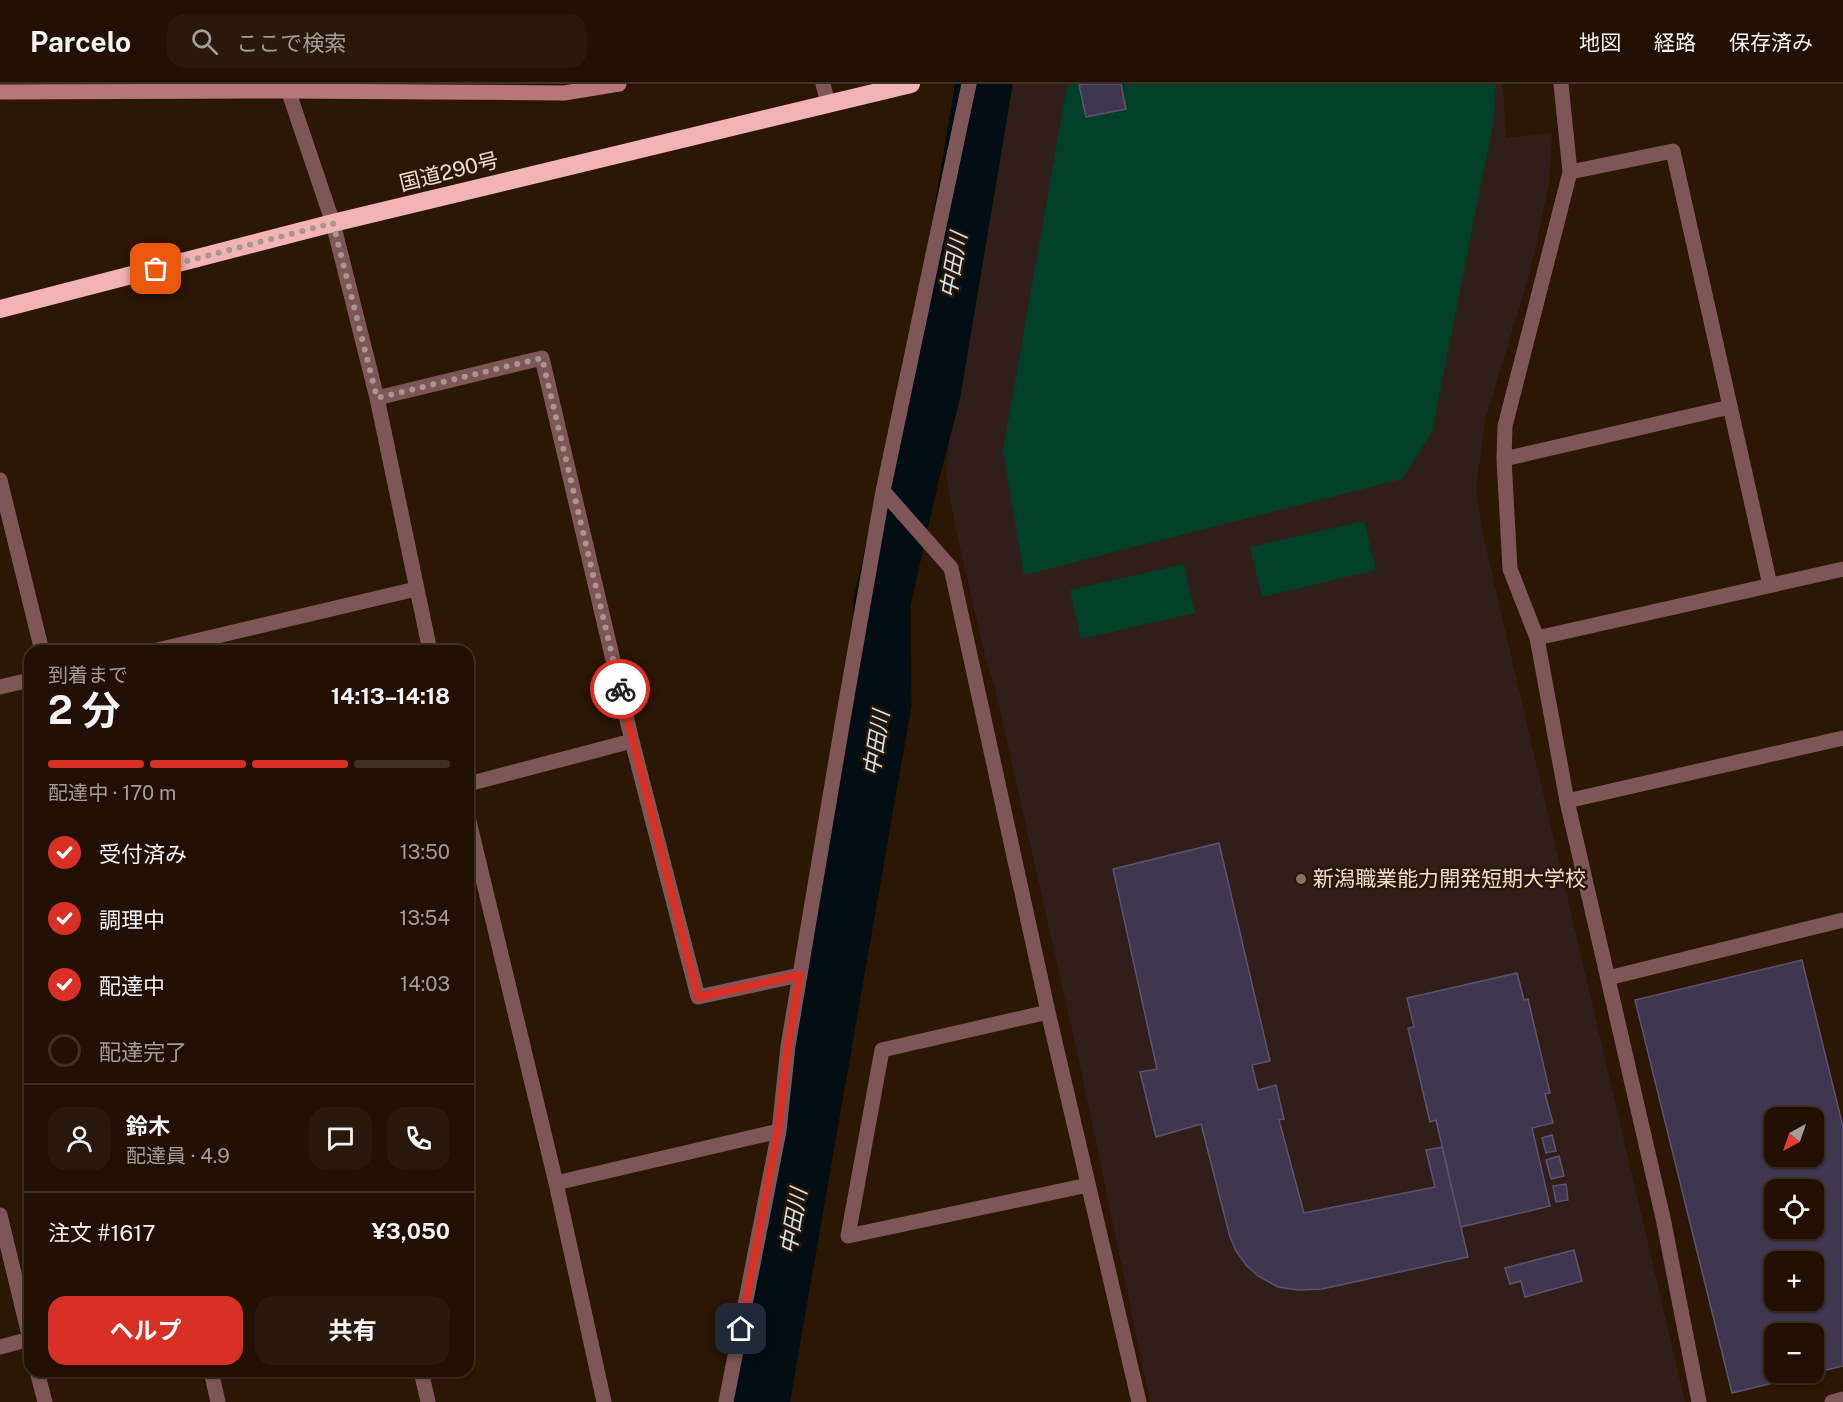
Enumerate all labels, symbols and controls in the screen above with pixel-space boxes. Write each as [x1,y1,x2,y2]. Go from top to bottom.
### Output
search box [167,14,587,68]
text: Parcelo [30,25,131,58]
icon: search [188,25,221,58]
text: ここで検索 [236,30,346,56]
text: 地図 [1579,30,1621,55]
text: 経路 [1654,30,1696,55]
text: 保存済み [1729,30,1813,55]
street label: 国道290号 [397,147,501,196]
water label: 中田川 [934,228,972,300]
pin [130,243,181,294]
icon: bag [139,252,172,285]
courier [590,659,650,719]
text: 到着まで [48,663,128,687]
icon: bike [604,673,637,706]
text: 14:13–14:18 [331,683,450,709]
text: 2 分 [48,687,121,733]
water label: 中田川 [858,706,894,778]
text: 配達中 · 170 m [48,781,176,805]
icon: check [48,836,81,869]
text: 13:50 [400,840,450,864]
text: 受付済み [99,841,187,867]
place label: 新潟職業能力開発短期大学校 [1313,866,1586,891]
marker: 新潟職業能力開発短期大学校 [1294,872,1308,886]
icon: check [48,902,81,935]
text: 13:54 [399,906,450,930]
text: 調理中 [99,907,165,933]
icon: check [48,968,81,1001]
text: 14:03 [400,972,450,996]
text: 配達中 [99,973,165,999]
text: 配達完了 [99,1039,187,1065]
button: person [48,1107,111,1170]
button: chat [309,1107,372,1170]
button: phone [387,1107,450,1170]
north arrow [1764,1107,1824,1167]
map controls [1764,1107,1824,1383]
text: 鈴木 [126,1113,170,1139]
text: 配達員 · 4.9 [126,1144,230,1168]
button: locate [1764,1179,1824,1239]
water label: 中田川 [774,1184,812,1256]
text: ¥3,050 [372,1218,450,1244]
text: 注文 #1617 [48,1220,155,1246]
button: + [1764,1251,1824,1311]
button: ヘルプ [48,1296,243,1365]
button: 共有 [255,1296,450,1365]
pin [715,1303,766,1354]
icon: home [724,1312,757,1345]
button: − [1764,1323,1824,1383]

